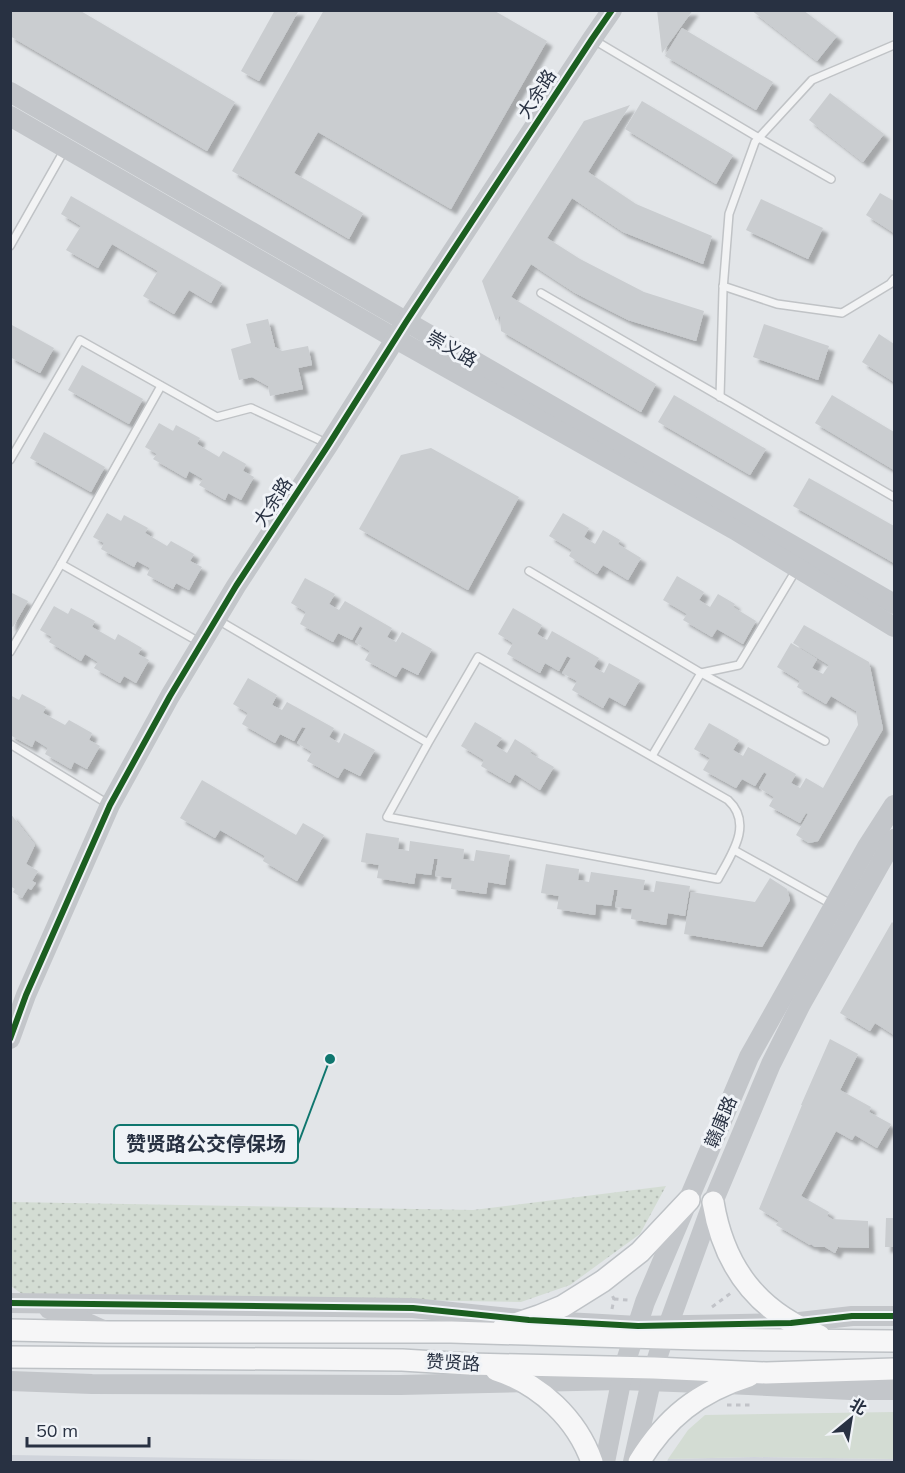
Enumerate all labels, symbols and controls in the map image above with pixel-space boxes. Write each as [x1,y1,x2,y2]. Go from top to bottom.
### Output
street label: 大余路 [512,65,561,123]
street label: 崇义路 [423,325,481,372]
street label: 大余路 [248,473,297,531]
street label: 赣康路 [699,1092,742,1151]
callout: 赞贤路公交停保场 [114,1125,298,1163]
text: 赞贤路公交停保场 [126,1131,286,1156]
street label: 赞贤路 [425,1350,481,1375]
north arrow [821,1389,881,1449]
text: 北 [847,1393,870,1419]
scale bar [27,1410,148,1448]
text: 50 m [36,1419,78,1442]

